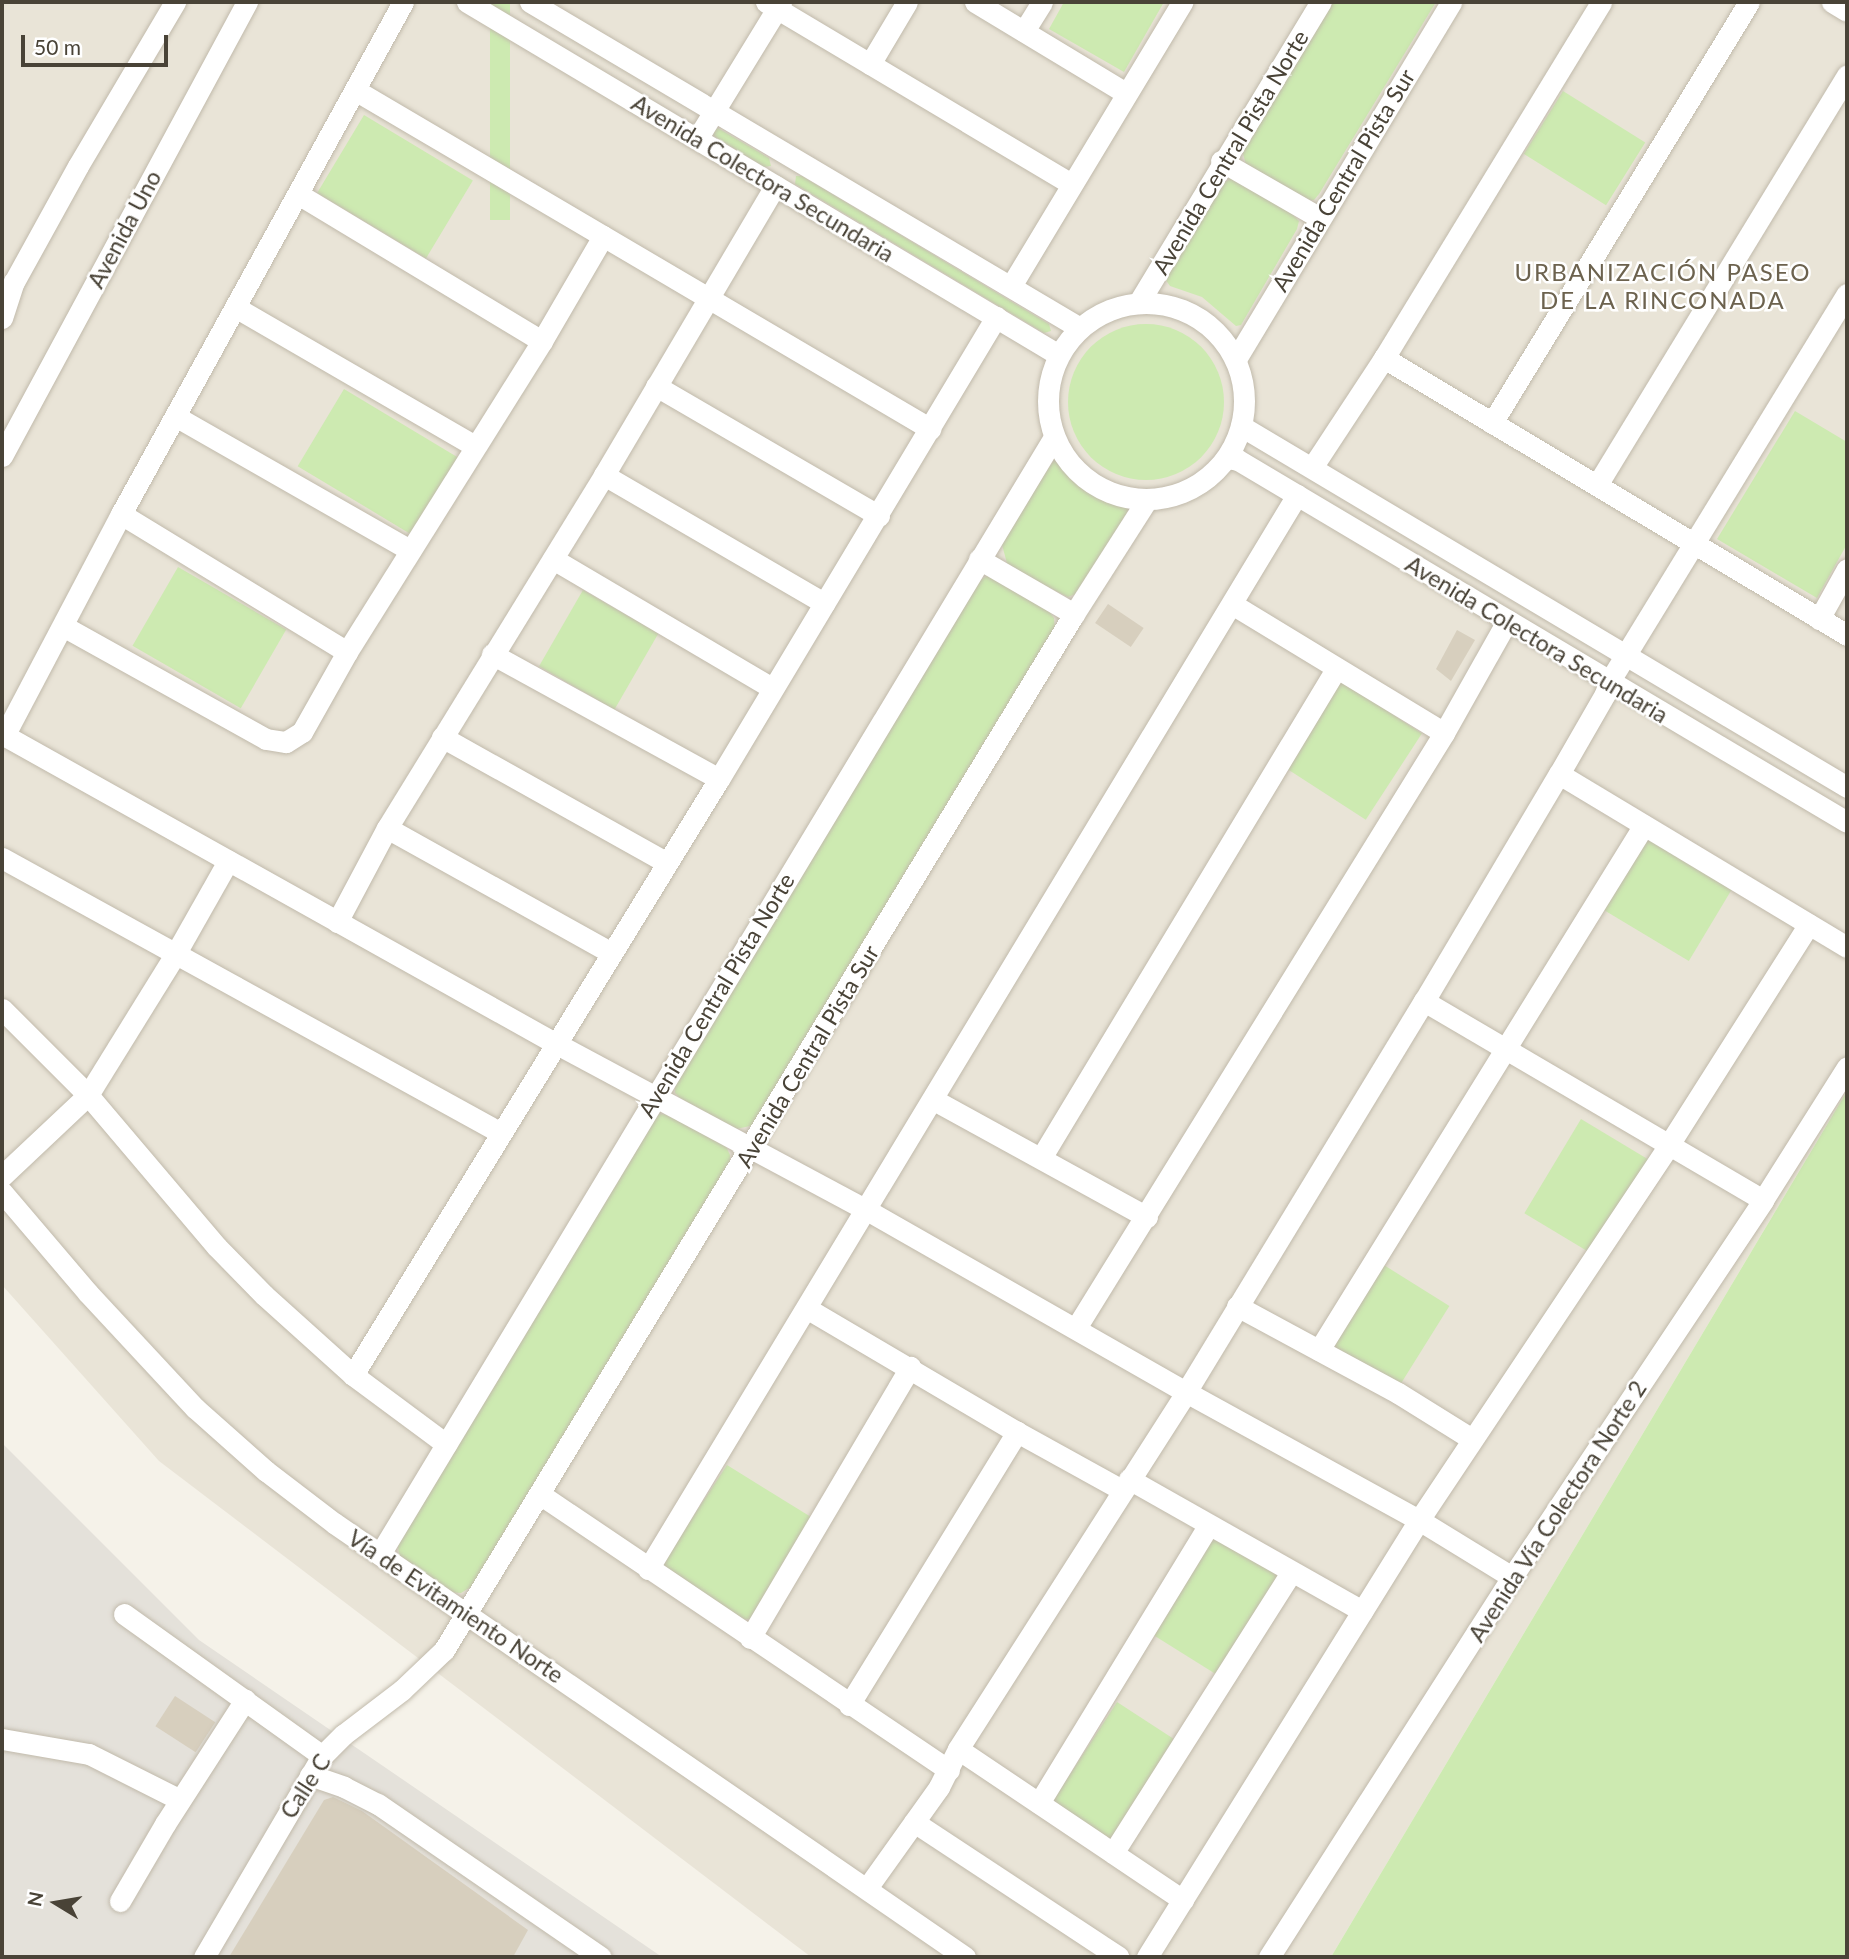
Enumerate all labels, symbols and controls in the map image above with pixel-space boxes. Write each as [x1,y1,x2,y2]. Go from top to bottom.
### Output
scale bar [24,21,172,65]
street label: Avenida Central Pista Norte [1146,25,1314,279]
text: 50 m [34,34,81,59]
street label: Avenida Central Pista Sur [1266,64,1420,296]
street label: Avenida Colectora Secundaria [627,89,899,267]
street label: Avenida Uno [81,165,167,293]
district label: URBANIZACIÓN PASEO DE LA RINCONADA [1517,258,1809,314]
street label: Avenida Colectora Secundaria [1401,550,1673,728]
street label: Avenida Central Pista Norte [632,868,800,1122]
street label: Avenida Central Pista Sur [730,940,884,1172]
street label: Avenida Vía Colectora Norte 2 [1462,1375,1652,1647]
street label: Vía de Evitamiento Norte [343,1524,569,1688]
street label: Calle C [274,1749,336,1823]
north arrow [21,1868,91,1938]
text: N [22,1890,48,1908]

